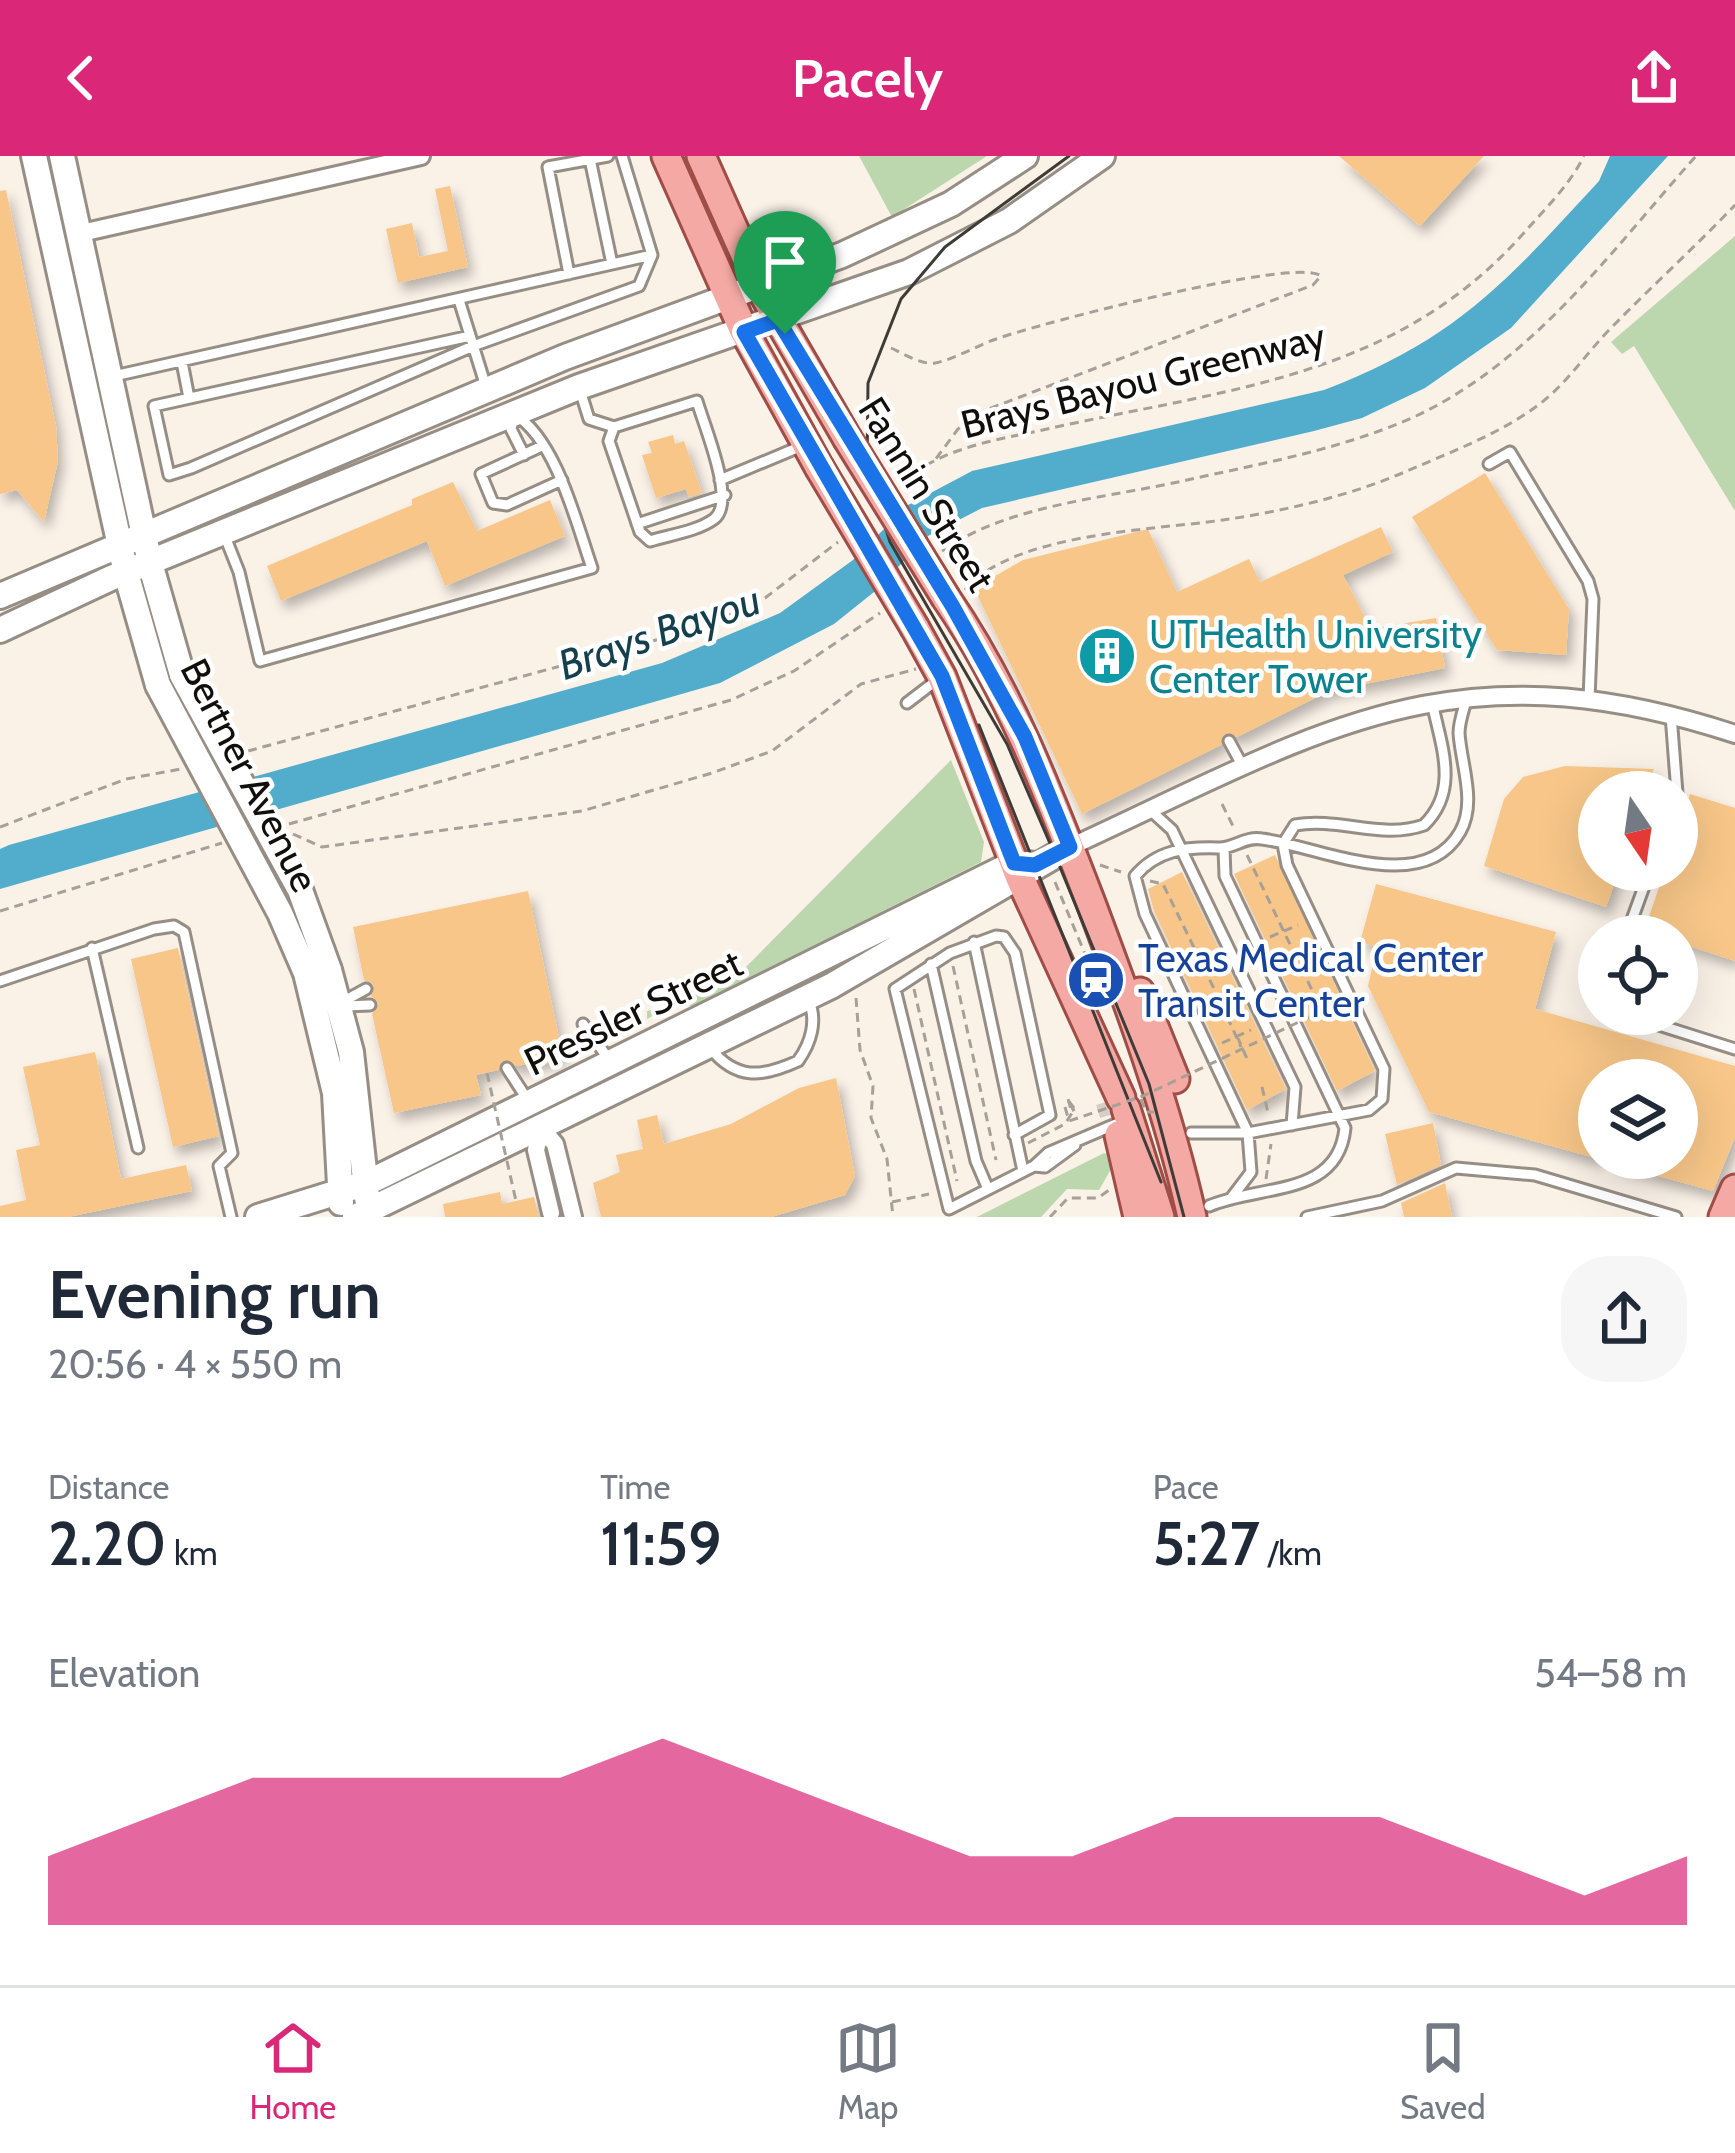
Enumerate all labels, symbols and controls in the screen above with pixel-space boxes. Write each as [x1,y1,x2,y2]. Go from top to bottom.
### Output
icon: back [48,45,114,111]
text: Pacely [792,45,943,111]
icon: share [1621,45,1687,111]
pin [734,211,836,334]
icon: arrive [752,229,818,295]
street label: Brays Bayou Greenway [956,311,1330,448]
street label: Fannin Street [848,388,1006,600]
water label: Brays Bayou [551,573,767,691]
place label: UTHealth University Center Tower [1149,610,1482,703]
building icon: UTHealth University Center Tower [1076,625,1138,687]
street label: Bertner Avenue [171,650,329,900]
north arrow [1578,771,1698,891]
map controls [1578,771,1698,1179]
button: locate [1578,915,1698,1035]
place label: Texas Medical Center Transit Center [1138,934,1484,1027]
street label: Pressler Street [516,939,750,1085]
station icon: Texas Medical Center Transit Center [1065,949,1127,1011]
button: layers [1578,1059,1698,1179]
text: Evening run [48,1254,381,1335]
button: share [1561,1256,1687,1382]
text: 20:56 · 4 × 550 m [48,1340,342,1388]
text: Distance [48,1467,169,1507]
text: Time [600,1467,670,1507]
text: Pace [1153,1467,1219,1507]
text: 2.20 [48,1507,166,1580]
text: 11:59 [600,1507,722,1580]
text: 5:27 [1153,1507,1260,1580]
text: km [166,1533,218,1573]
text: /km [1260,1533,1322,1573]
text: Elevation [48,1649,200,1697]
text: 54–58 m [1534,1649,1687,1697]
tab: Home [249,2015,336,2127]
tab: Map [835,2015,901,2127]
tab: Saved [1400,2015,1486,2127]

